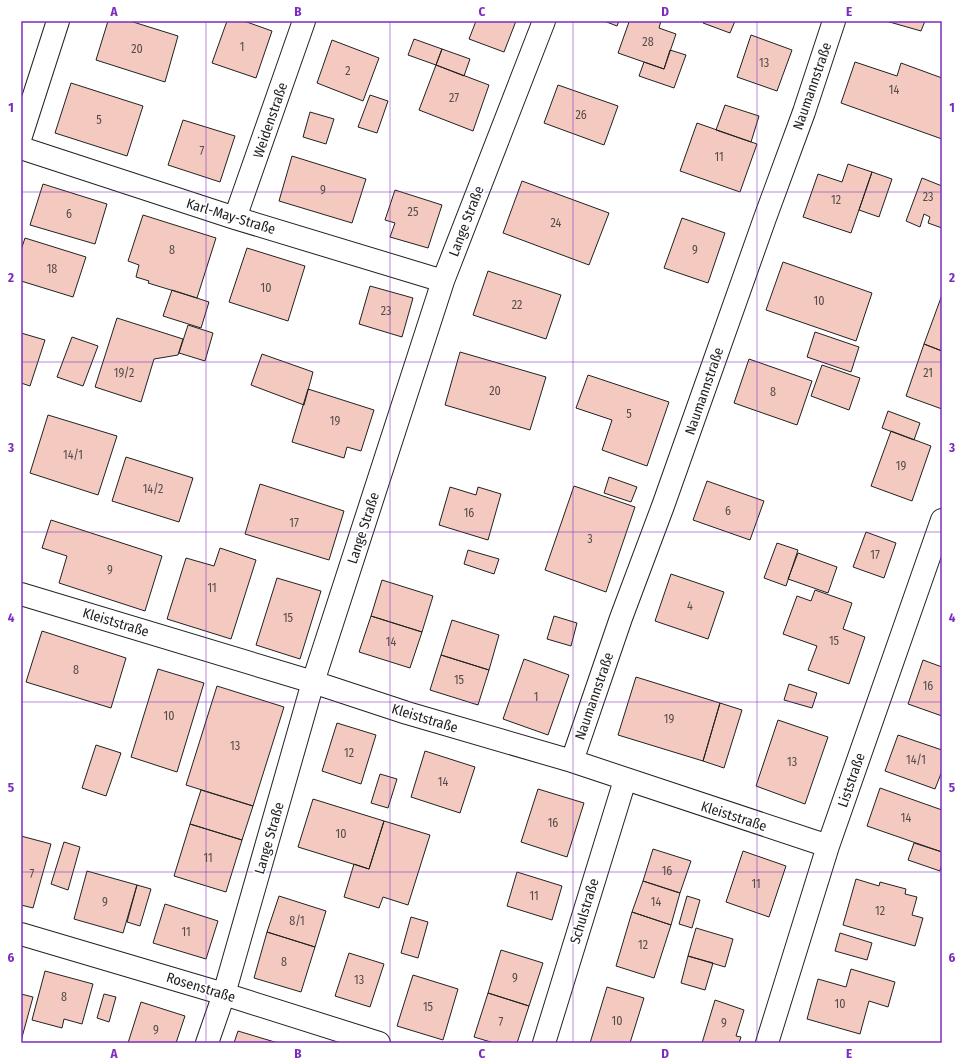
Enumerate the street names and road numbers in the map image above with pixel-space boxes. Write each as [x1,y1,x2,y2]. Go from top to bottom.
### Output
street label: Naumannstraße [790,40,835,132]
street label: Weidenstraße [250,80,291,160]
street label: Lange Straße [445,183,488,259]
street label: Karl-May-Straße [184,195,278,238]
street label: Naumannstraße [682,345,727,437]
street label: Lange Straße [344,490,383,566]
street label: Kleiststraße [81,604,151,641]
street label: Naumannstraße [572,650,617,742]
street label: Kleiststraße [390,700,460,737]
street label: Liststraße [834,751,869,810]
street label: Kleiststraße [699,798,769,835]
street label: Lange Straße [251,800,288,876]
street label: Schulstraße [566,876,603,946]
street label: Rosenstraße [164,969,238,1006]

